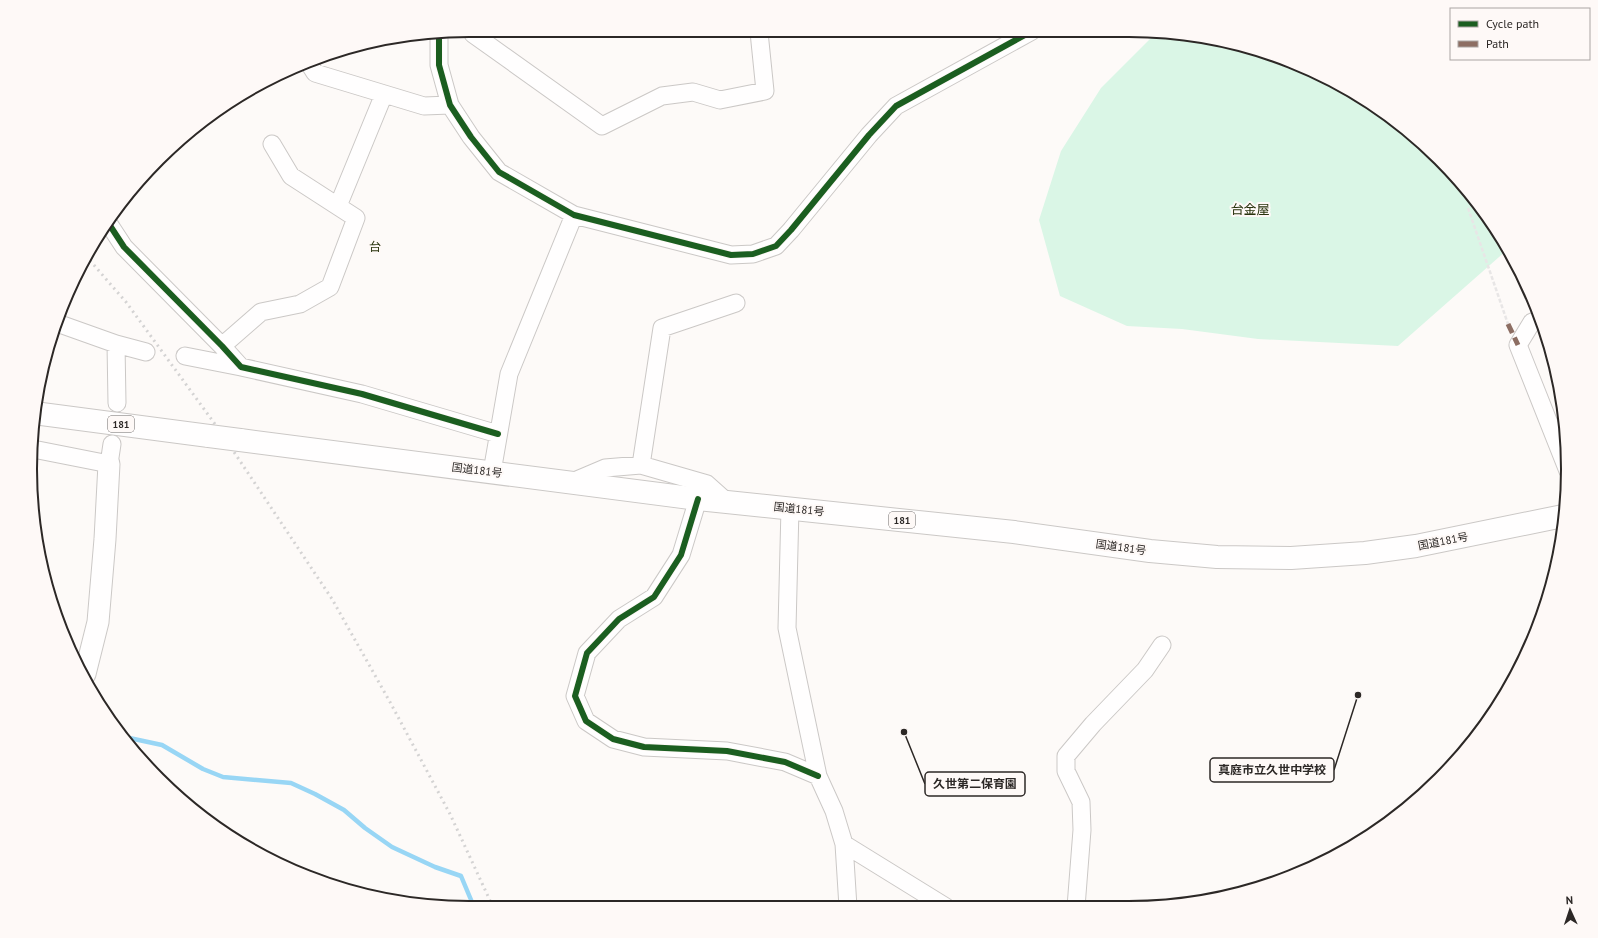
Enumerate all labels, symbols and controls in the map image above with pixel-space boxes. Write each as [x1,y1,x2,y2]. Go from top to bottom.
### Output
legend [1450,8,1590,60]
text: Cycle path [1486,16,1539,31]
text: Path [1486,36,1509,51]
district label: 台金屋 [1230,201,1270,218]
district label: 台 [369,239,381,254]
road number: 181 [108,416,134,432]
street label: 国道181号 [451,460,503,480]
street label: 国道181号 [773,499,825,519]
road number: 181 [889,512,915,528]
street label: 国道181号 [1417,529,1469,553]
street label: 国道181号 [1095,537,1147,557]
callout: 真庭市立久世中学校 [1210,758,1334,782]
text: 真庭市立久世中学校 [1218,762,1326,777]
callout: 久世第二保育園 [925,772,1025,796]
text: 久世第二保育園 [933,776,1017,791]
north arrow [1550,890,1590,930]
text: N [1565,893,1573,907]

